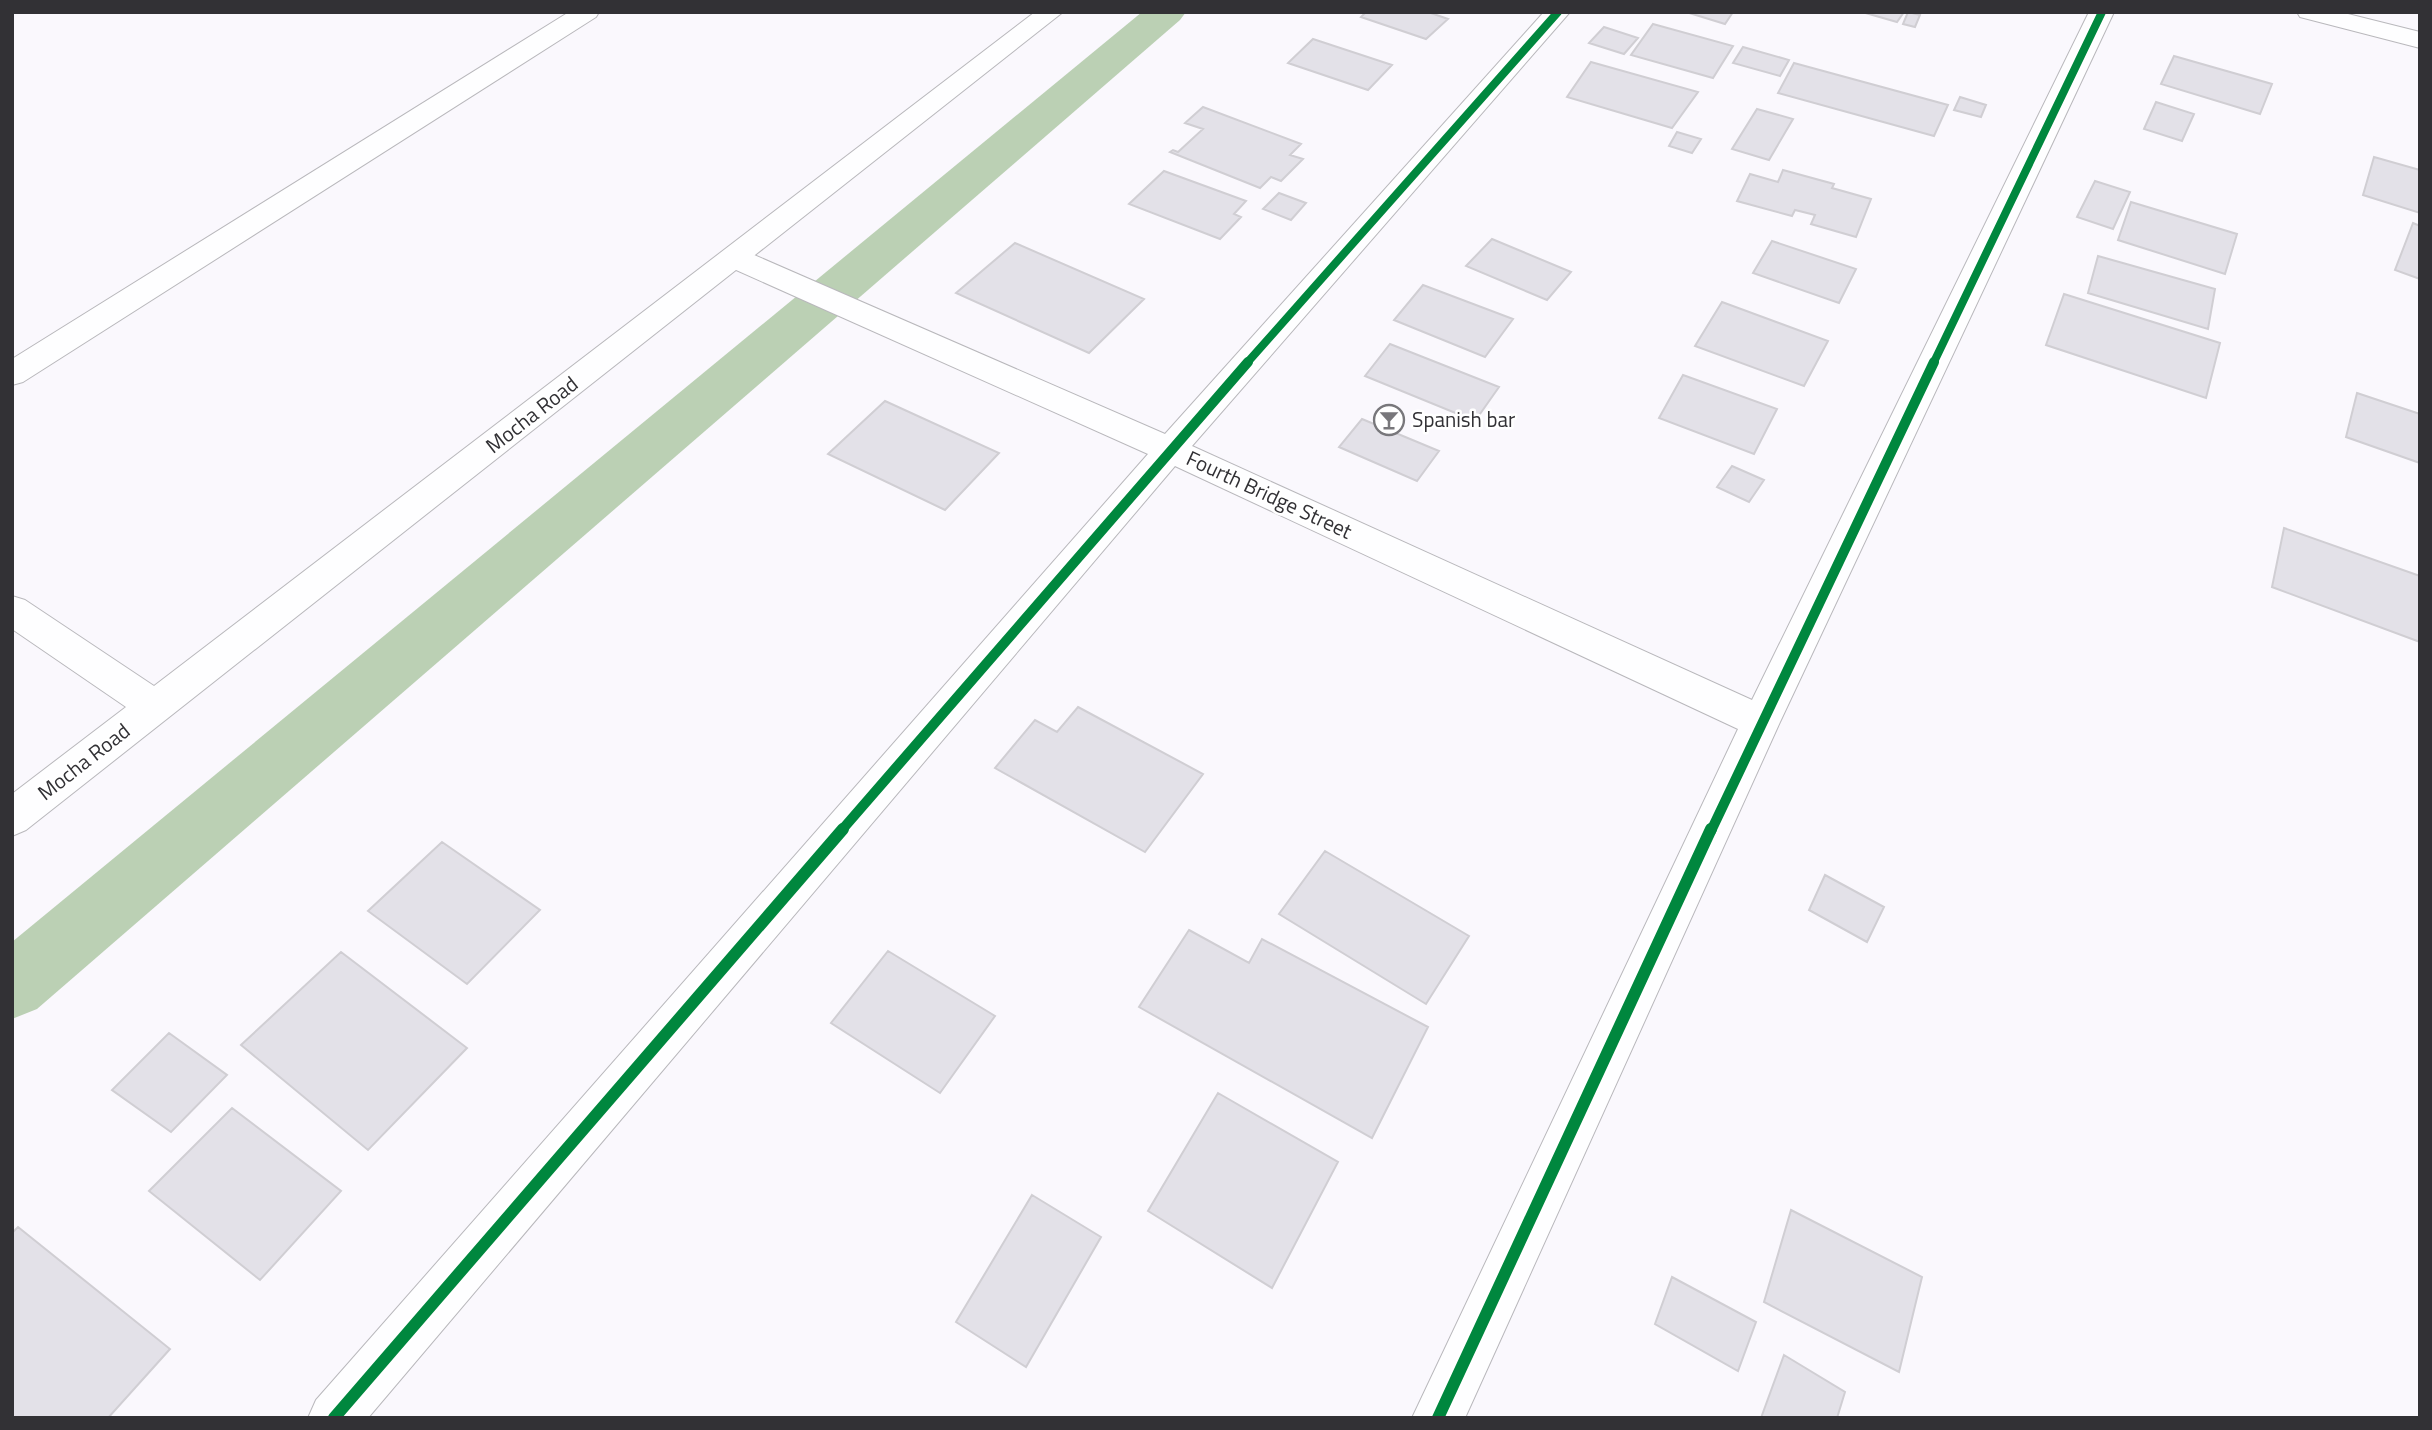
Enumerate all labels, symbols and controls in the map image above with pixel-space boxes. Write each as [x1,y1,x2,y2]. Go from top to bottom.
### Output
street label: Mocha Road [478,368,584,461]
bar icon: Spanish bar [1372,403,1406,437]
place label: Spanish bar [1412,403,1515,435]
street label: Fourth Bridge Street [1181,442,1358,547]
street label: Mocha Road [30,715,136,808]

